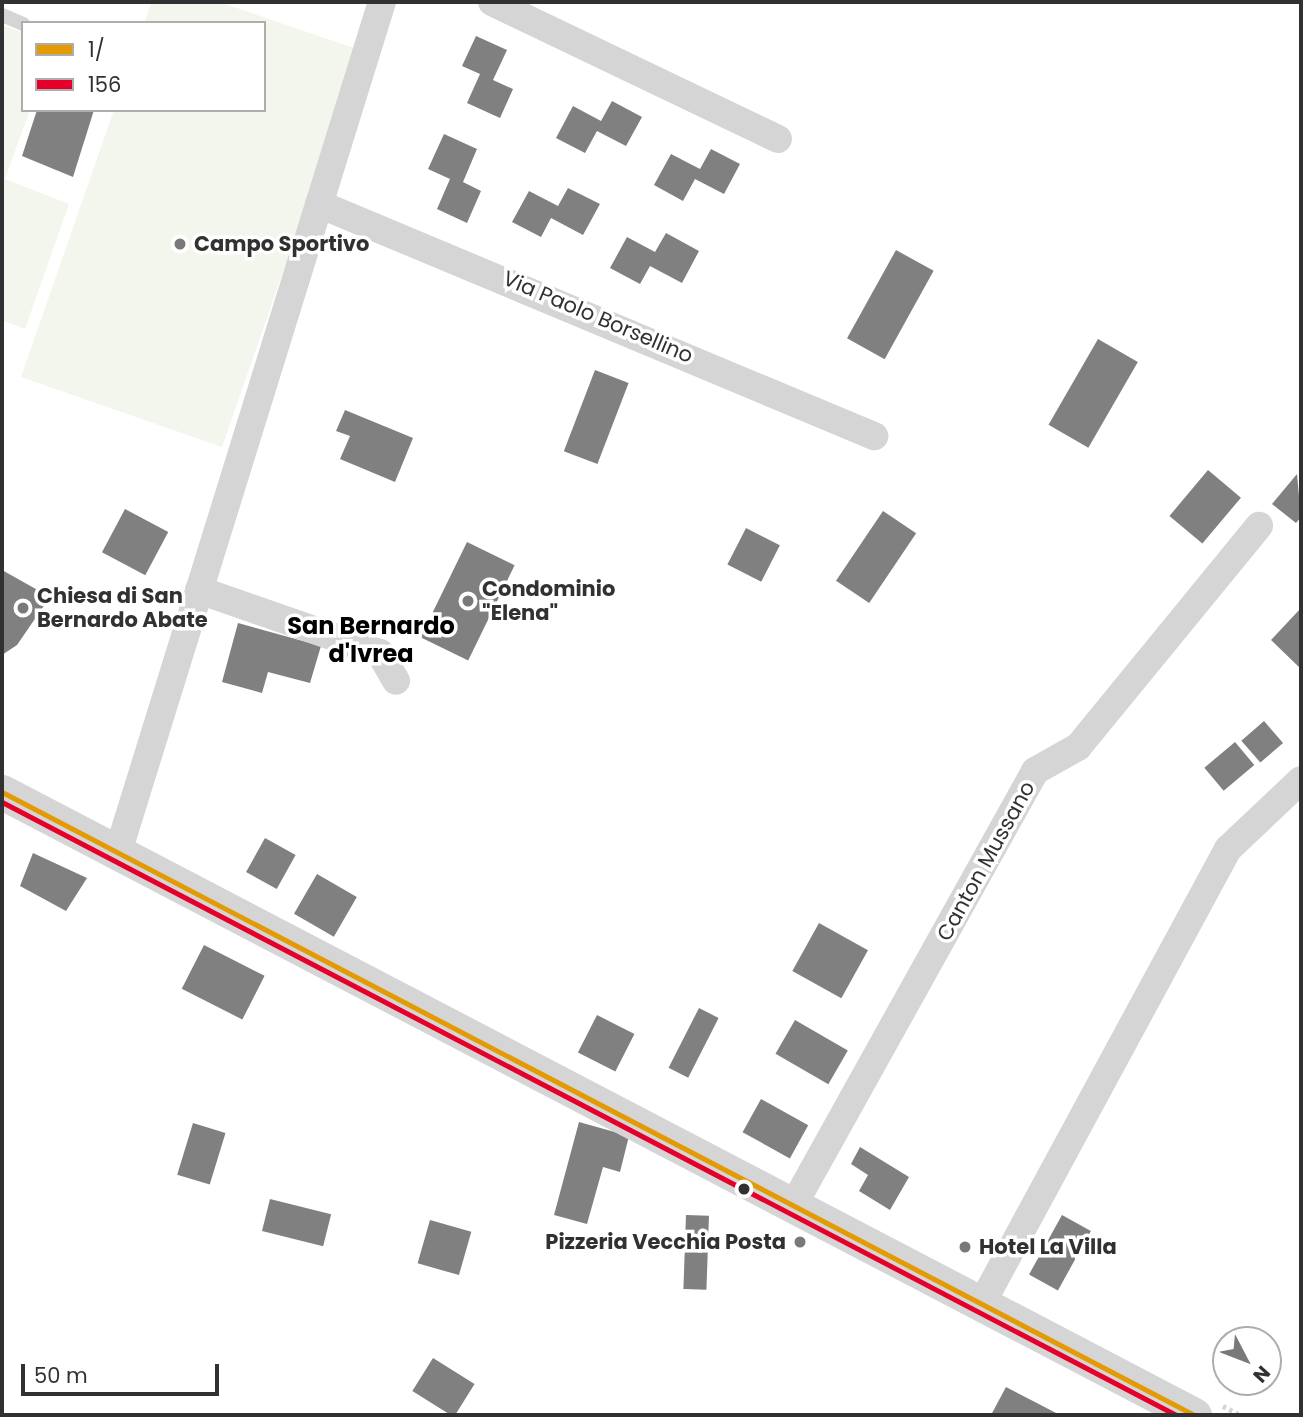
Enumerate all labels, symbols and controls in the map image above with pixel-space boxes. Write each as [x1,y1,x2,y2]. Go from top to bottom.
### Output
legend [21,21,266,112]
text: 1/ [88,35,105,64]
text: 156 [88,70,121,99]
place label: Campo Sportivo [194,231,369,257]
marker: Campo Sportivo [172,236,188,252]
street label: Via Paolo Borsellino [499,266,697,368]
place label: Condominio "Elena" [482,576,615,626]
place label: Chiesa di San Bernardo Abate [37,583,208,633]
marker: Condominio "Elena" [460,593,476,609]
marker: Chiesa di San Bernardo Abate [15,600,31,616]
district label: San Bernardo d'Ivrea [287,612,455,668]
street label: Canton Mussano [932,777,1040,945]
unlabelled marker [737,1182,751,1196]
place label: Pizzeria Vecchia Posta [545,1229,786,1255]
marker: Pizzeria Vecchia Posta [792,1234,808,1250]
place label: Hotel La Villa [979,1234,1117,1260]
marker: Hotel La Villa [957,1239,973,1255]
north arrow [1212,1326,1282,1396]
scale bar [24,1350,222,1394]
text: N [1247,1360,1276,1388]
text: 50 m [34,1361,88,1390]

